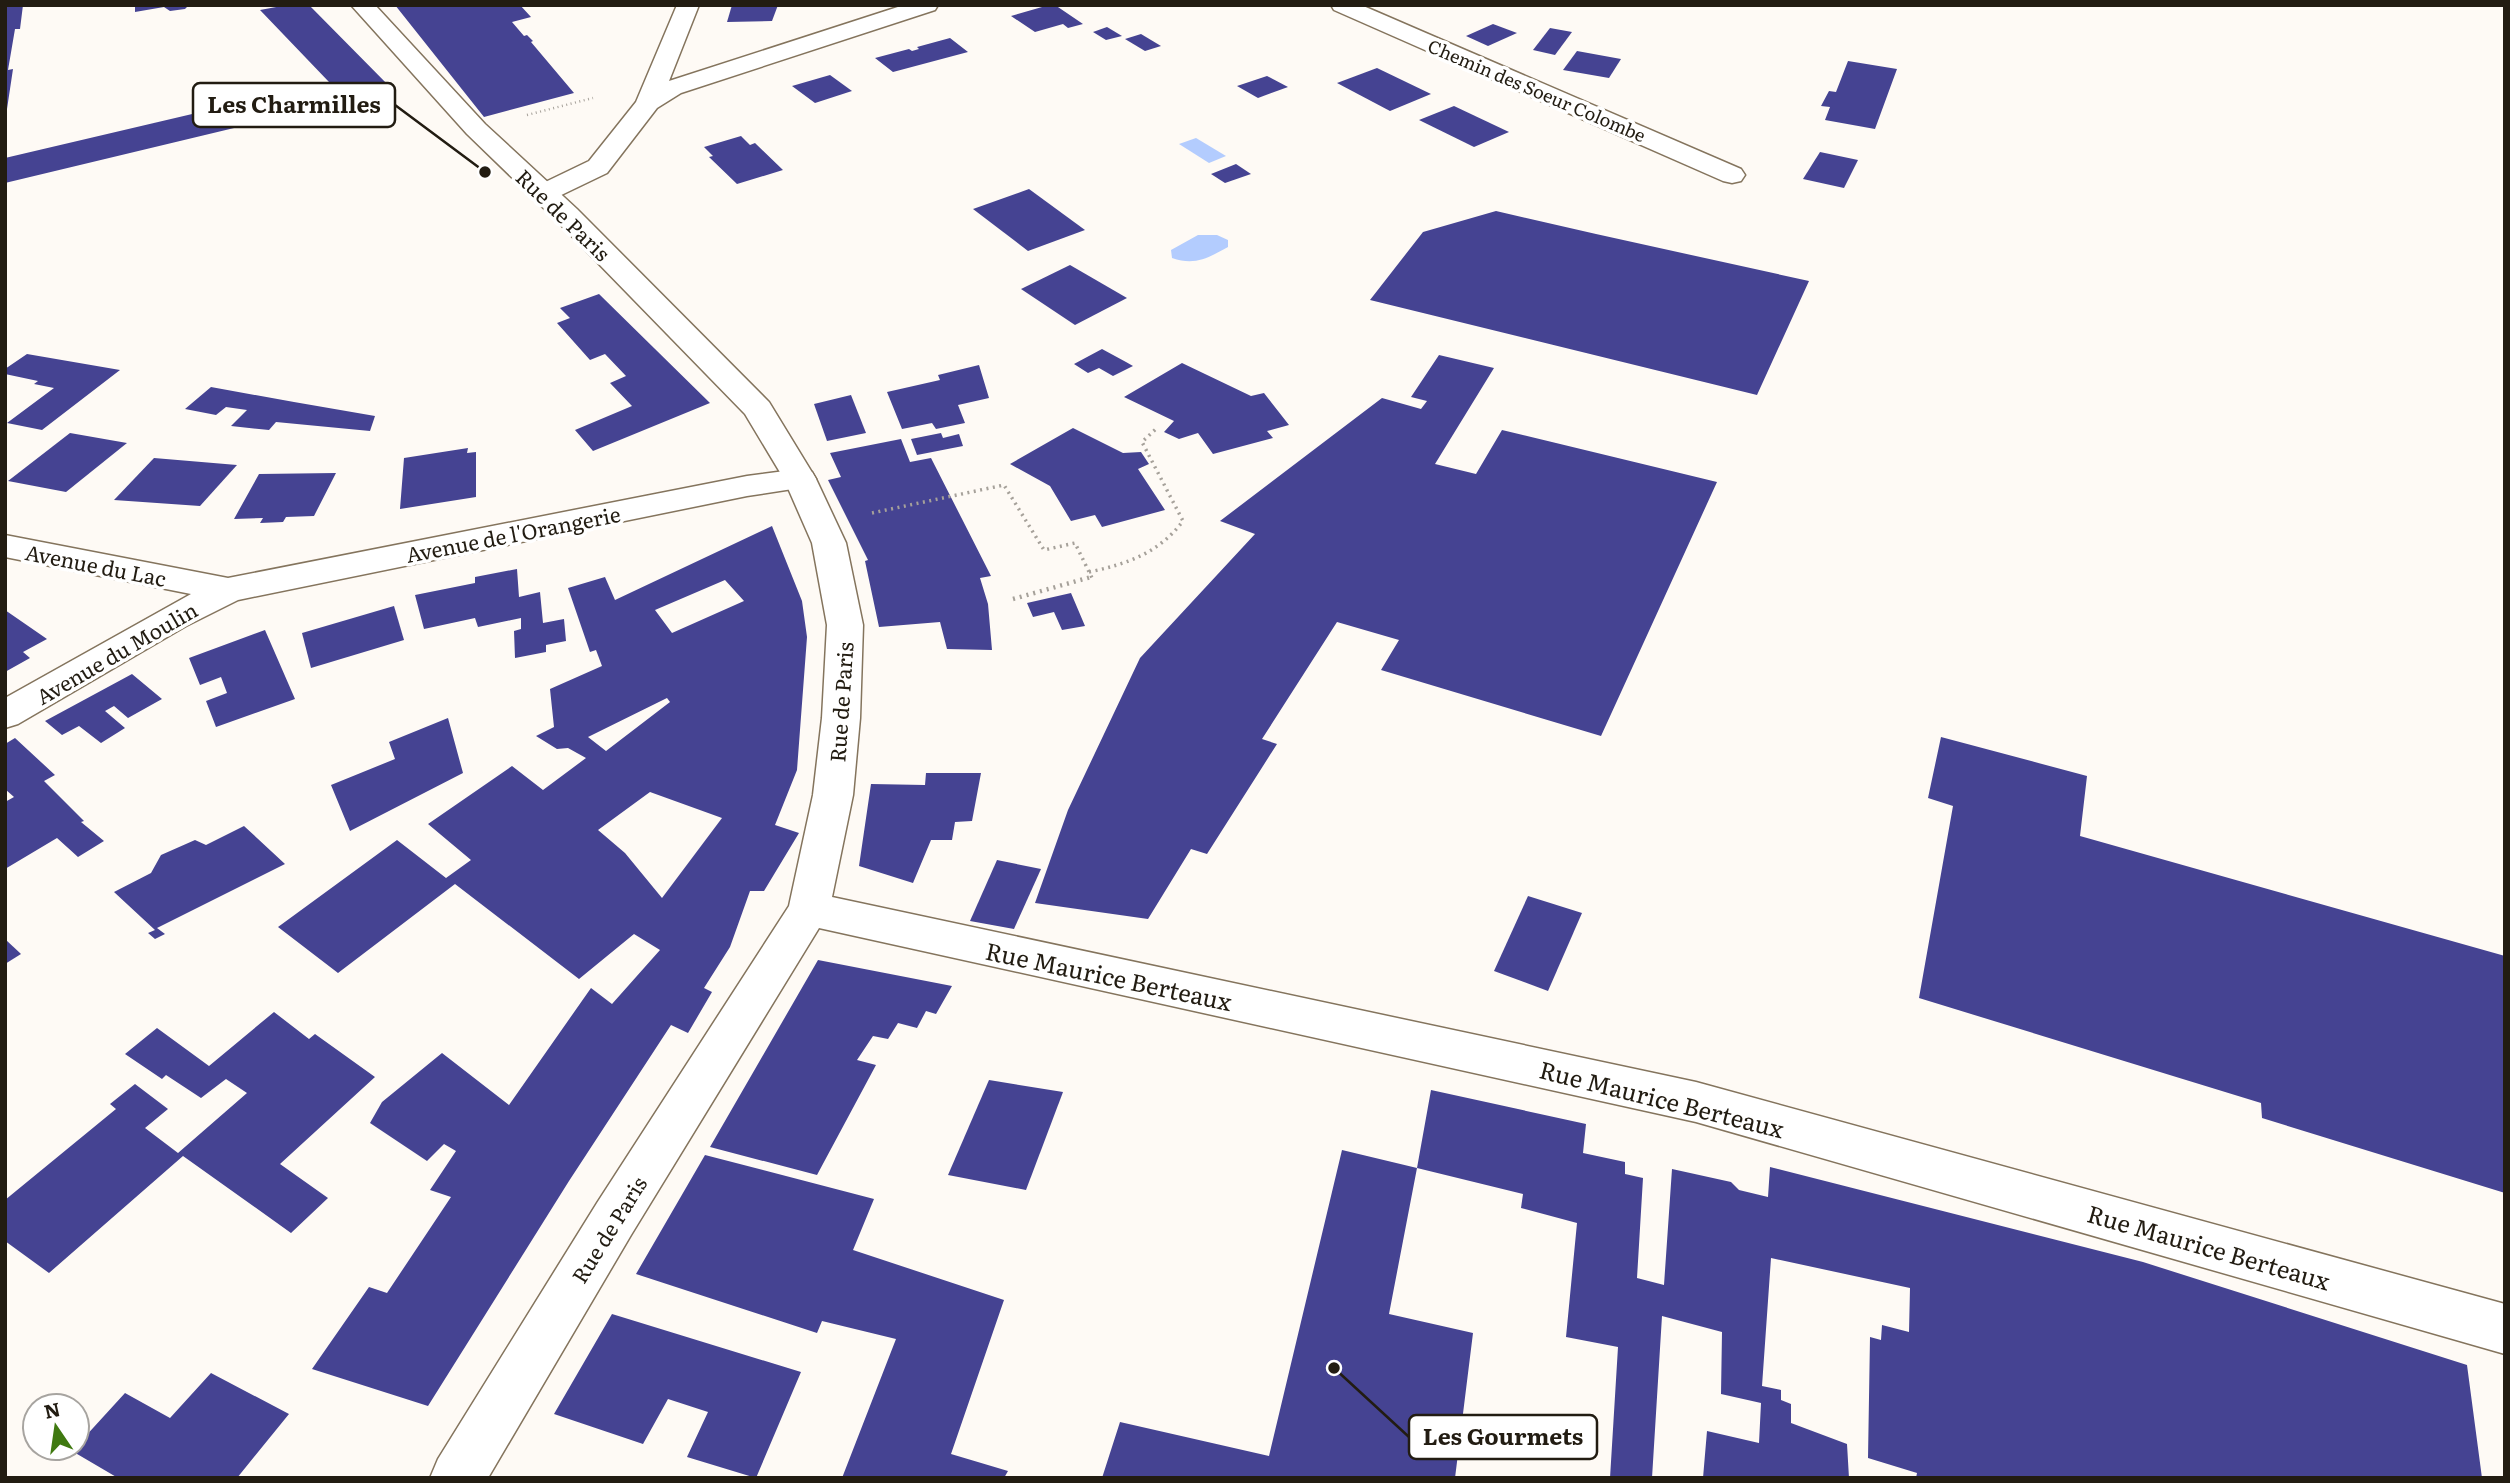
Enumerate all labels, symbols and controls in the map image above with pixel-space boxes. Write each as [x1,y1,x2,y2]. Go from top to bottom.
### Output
street label: Chemin des Soeur Colombe [1424,32,1650,148]
callout: Les Charmilles [193,83,395,127]
text: Les Charmilles [207,86,381,120]
street label: Rue de Paris [510,161,618,267]
street label: Avenue de l'Orangerie [403,497,623,569]
street label: Avenue du Lac [23,535,169,593]
street label: Avenue du Moulin [29,593,203,711]
street label: Rue de Paris [820,641,860,763]
street label: Rue Maurice Berteaux [983,932,1236,1018]
street label: Rue Maurice Berteaux [1536,1051,1788,1145]
street label: Rue de Paris [563,1170,653,1288]
street label: Rue Maurice Berteaux [2084,1195,2335,1298]
north arrow [21,1392,91,1462]
text: N [41,1394,63,1425]
callout: Les Gourmets [1409,1415,1597,1459]
text: Les Gourmets [1423,1418,1583,1452]

